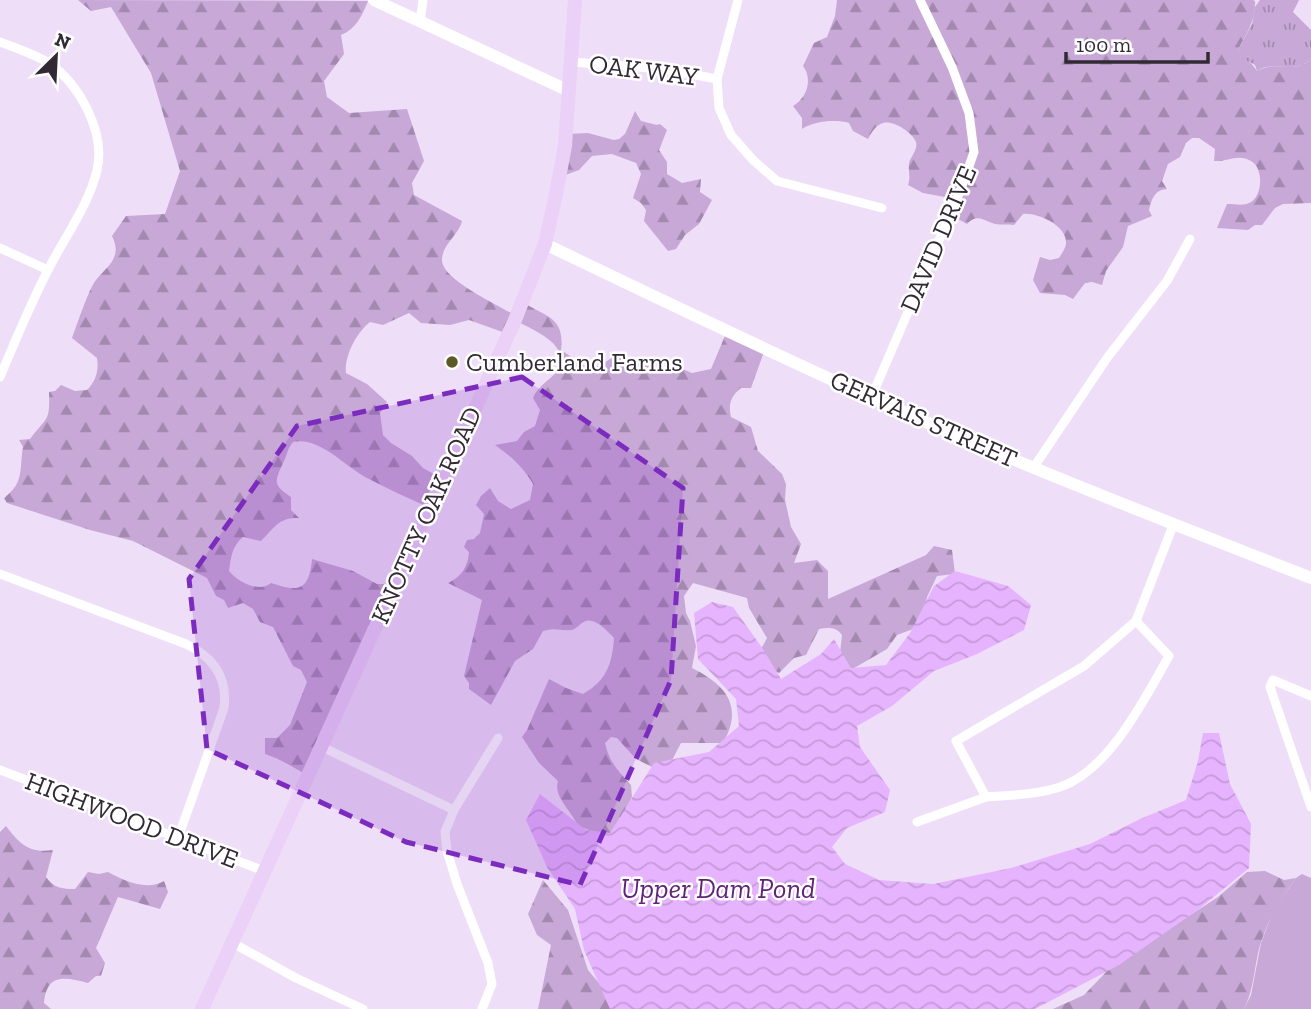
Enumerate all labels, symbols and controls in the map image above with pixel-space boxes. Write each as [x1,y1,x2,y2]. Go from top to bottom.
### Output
north arrow [21,21,91,91]
scale bar [1066,21,1208,65]
text: N [51,27,74,54]
text: 100 m [1076,32,1131,57]
street label: OAK WAY [587,47,701,93]
street label: DAVID DRIVE [893,161,983,317]
place label: Cumberland Farms [466,346,683,378]
marker: Cumberland Farms [444,354,460,370]
street label: GERVAIS STREET [825,363,1023,475]
street label: KNOTTY OAK ROAD [364,402,488,628]
street label: HIGHWOOD DRIVE [21,765,243,875]
water label: Upper Dam Pond [621,872,815,905]

